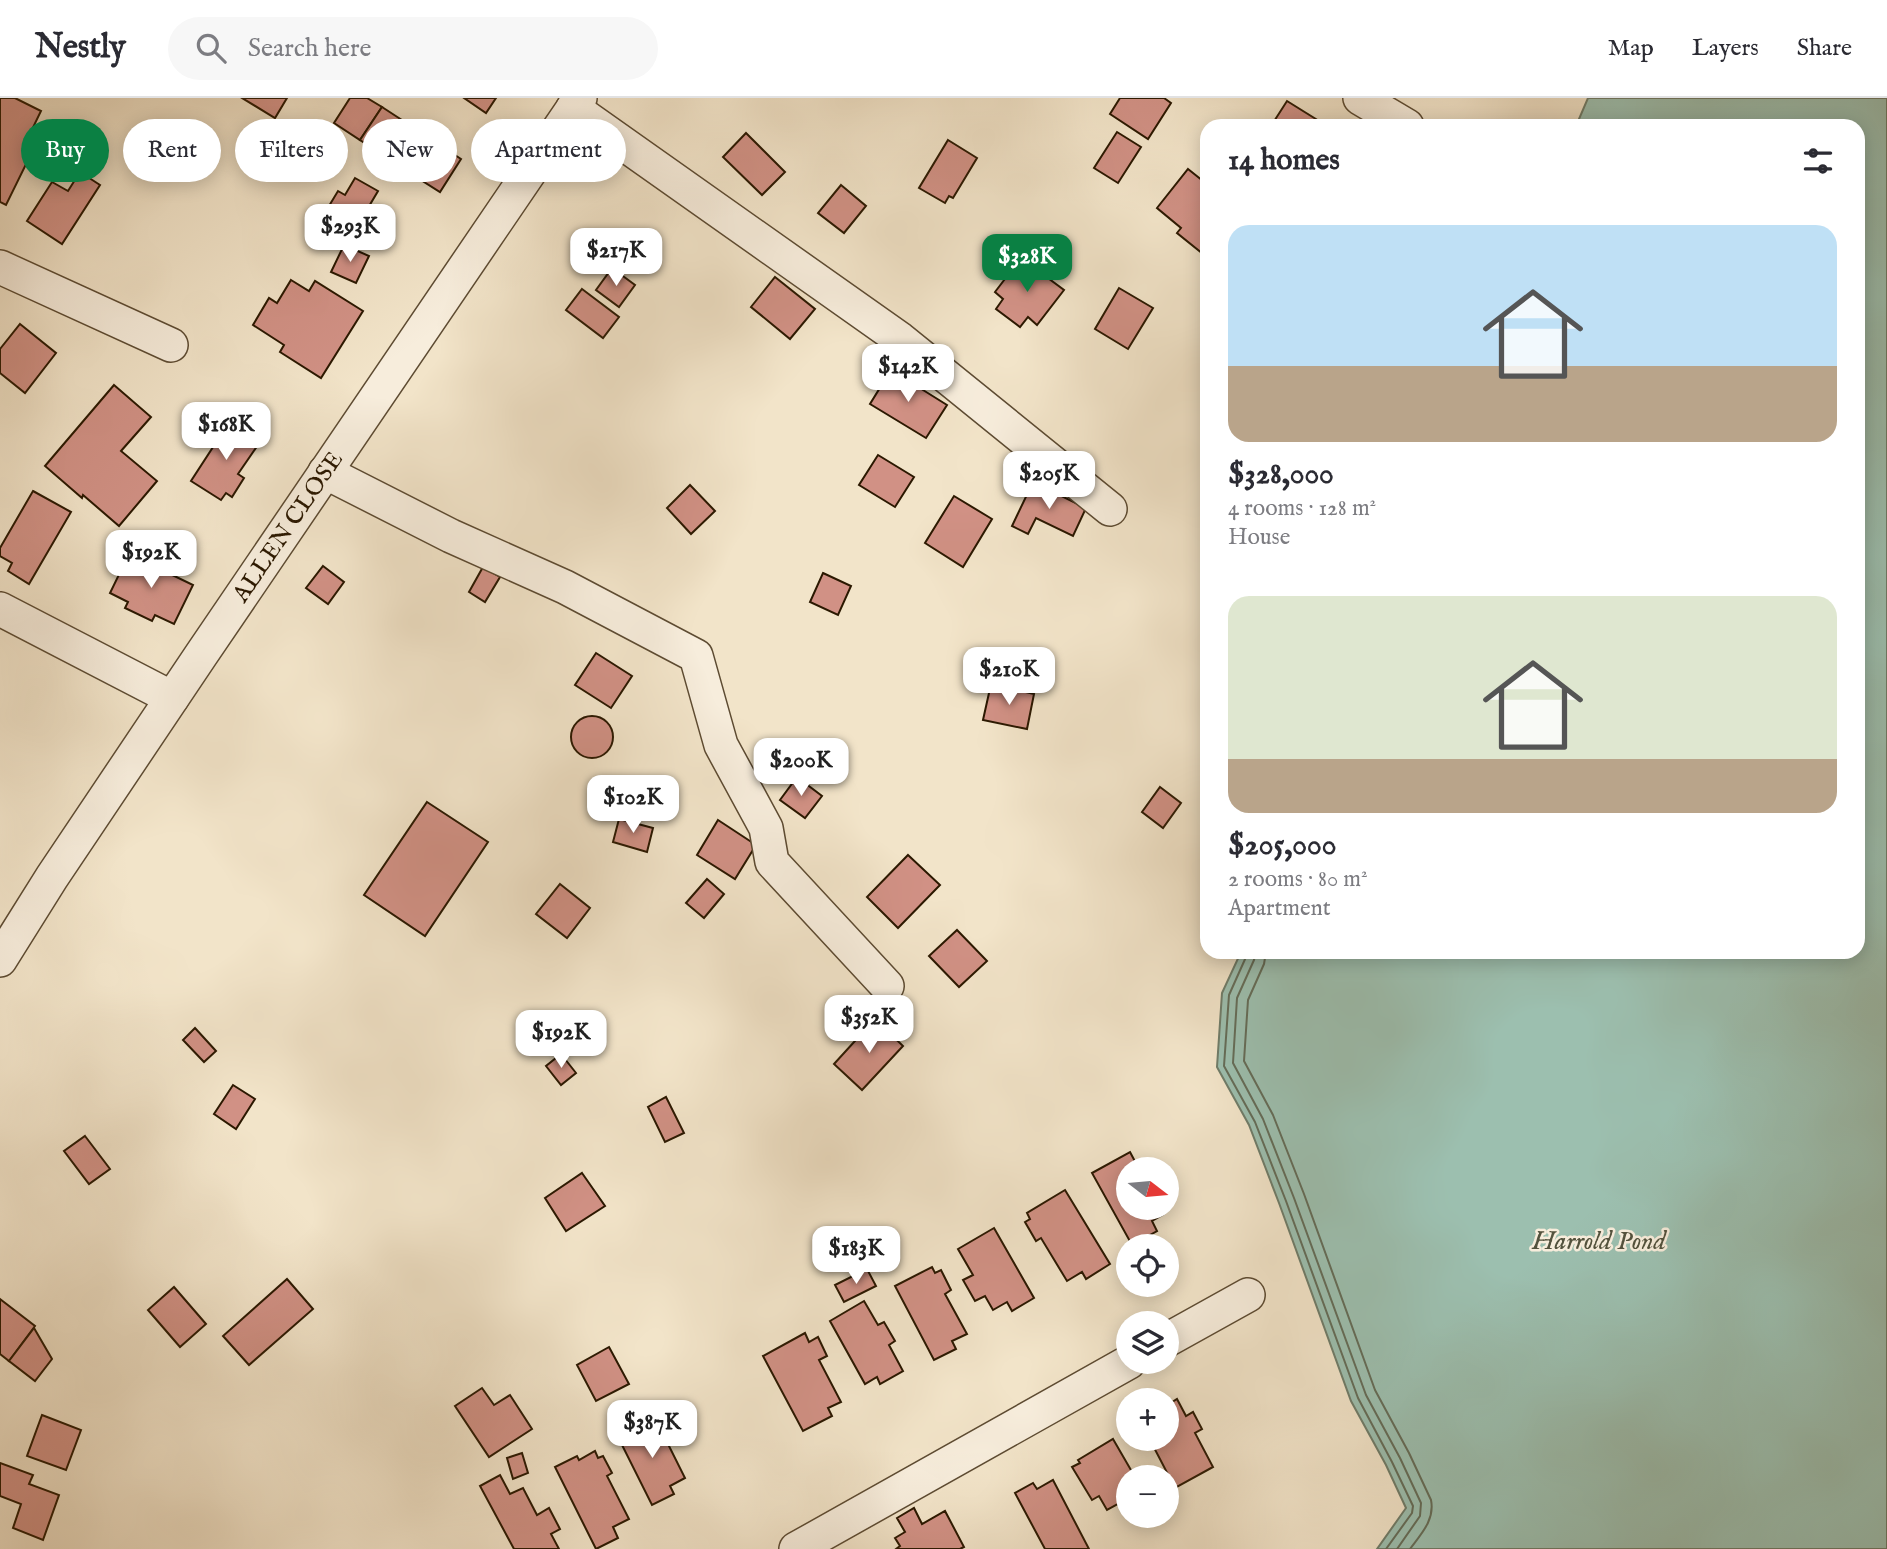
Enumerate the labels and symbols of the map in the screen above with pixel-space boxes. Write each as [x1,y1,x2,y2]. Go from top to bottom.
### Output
pin: $293K [301,204,399,264]
pin: $217K [567,228,665,288]
pin: $328K [978,234,1076,294]
pin: $142K [859,344,957,404]
pin: $168K [177,402,275,462]
street label: ALLEN CLOSE [225,446,350,609]
pin: $205K [1000,452,1098,511]
pin: $192K [102,531,200,590]
pin: $210K [960,648,1058,707]
pin: $200K [752,738,850,798]
pin: $102K [584,776,682,835]
pin: $352K [820,996,918,1055]
pin: $192K [512,1010,610,1070]
north arrow [1116,1157,1180,1220]
water label: Harrold Pond [1531,1225,1667,1258]
pin: $183K [807,1226,905,1286]
pin: $387K [603,1400,701,1460]

